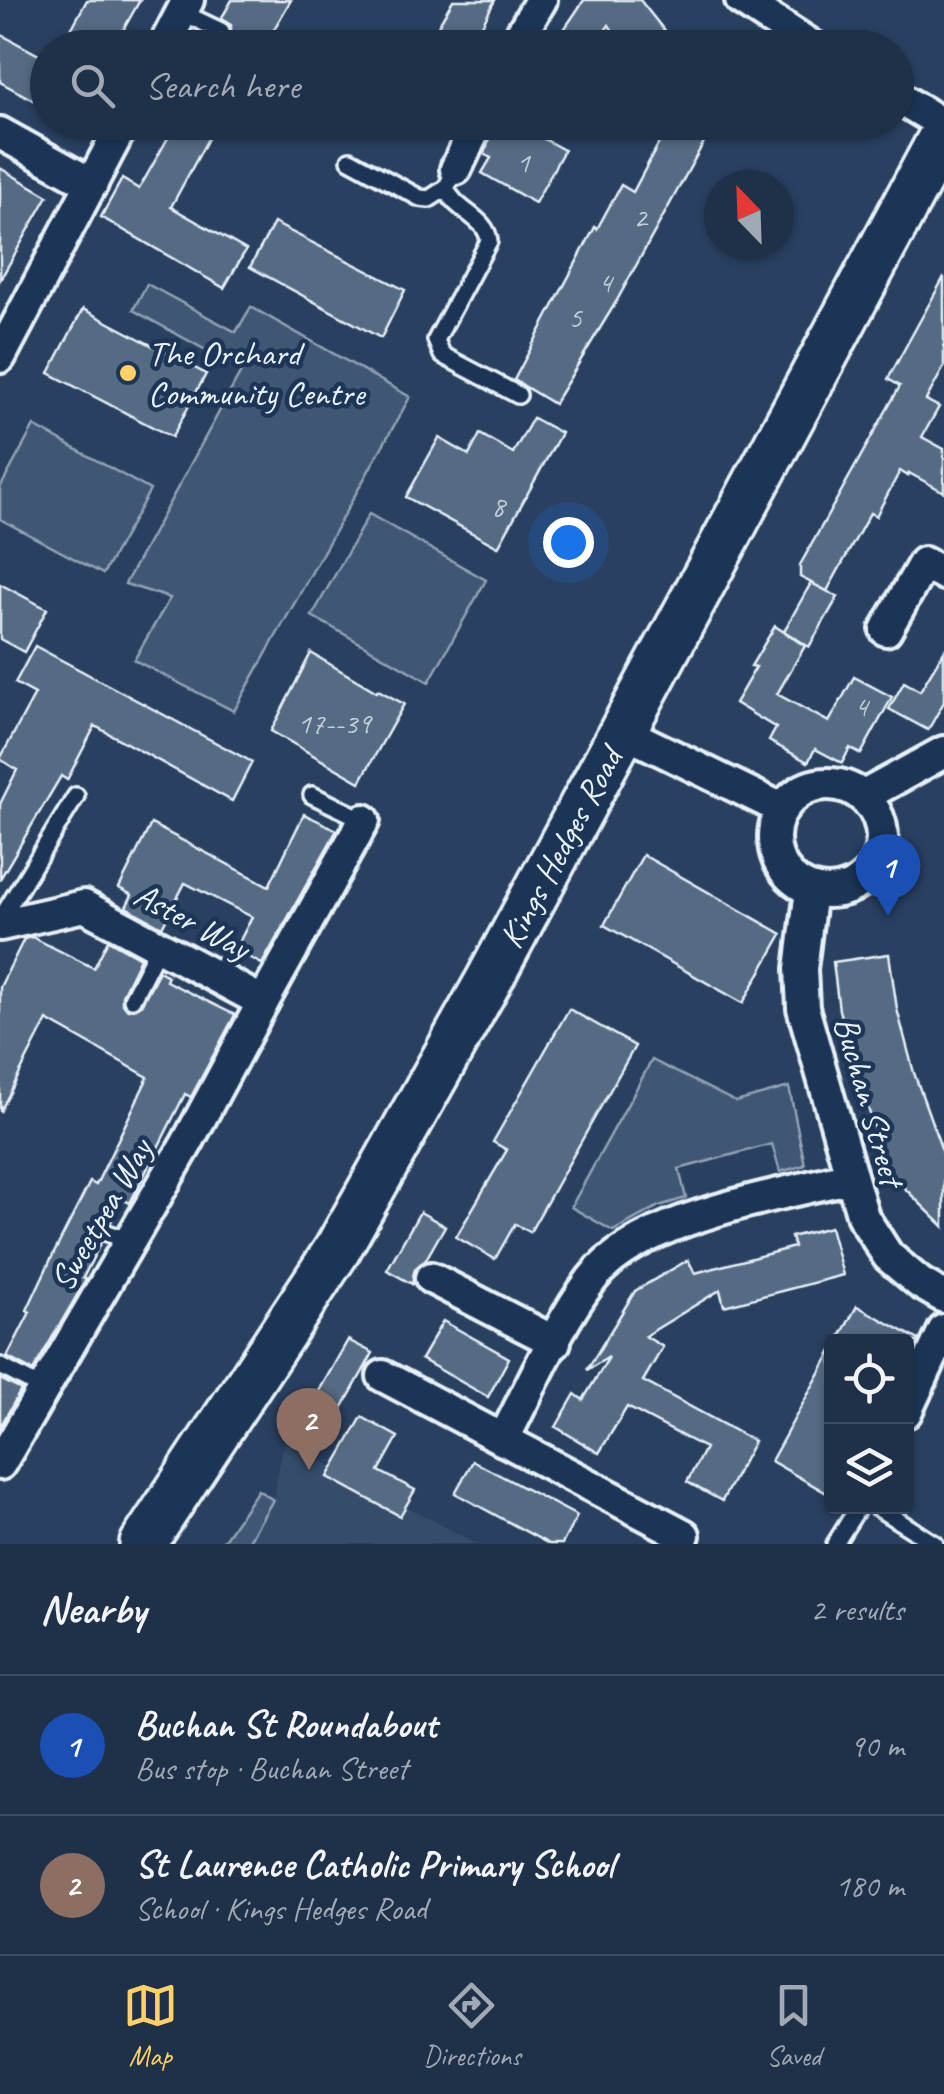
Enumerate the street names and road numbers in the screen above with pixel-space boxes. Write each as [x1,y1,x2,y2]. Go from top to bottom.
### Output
street label: Kings Hedges Road [488,735,634,956]
street label: Aster Way [127,872,260,971]
street label: Buchan Street [823,1011,916,1195]
street label: Sweetpea Way [40,1128,164,1299]

